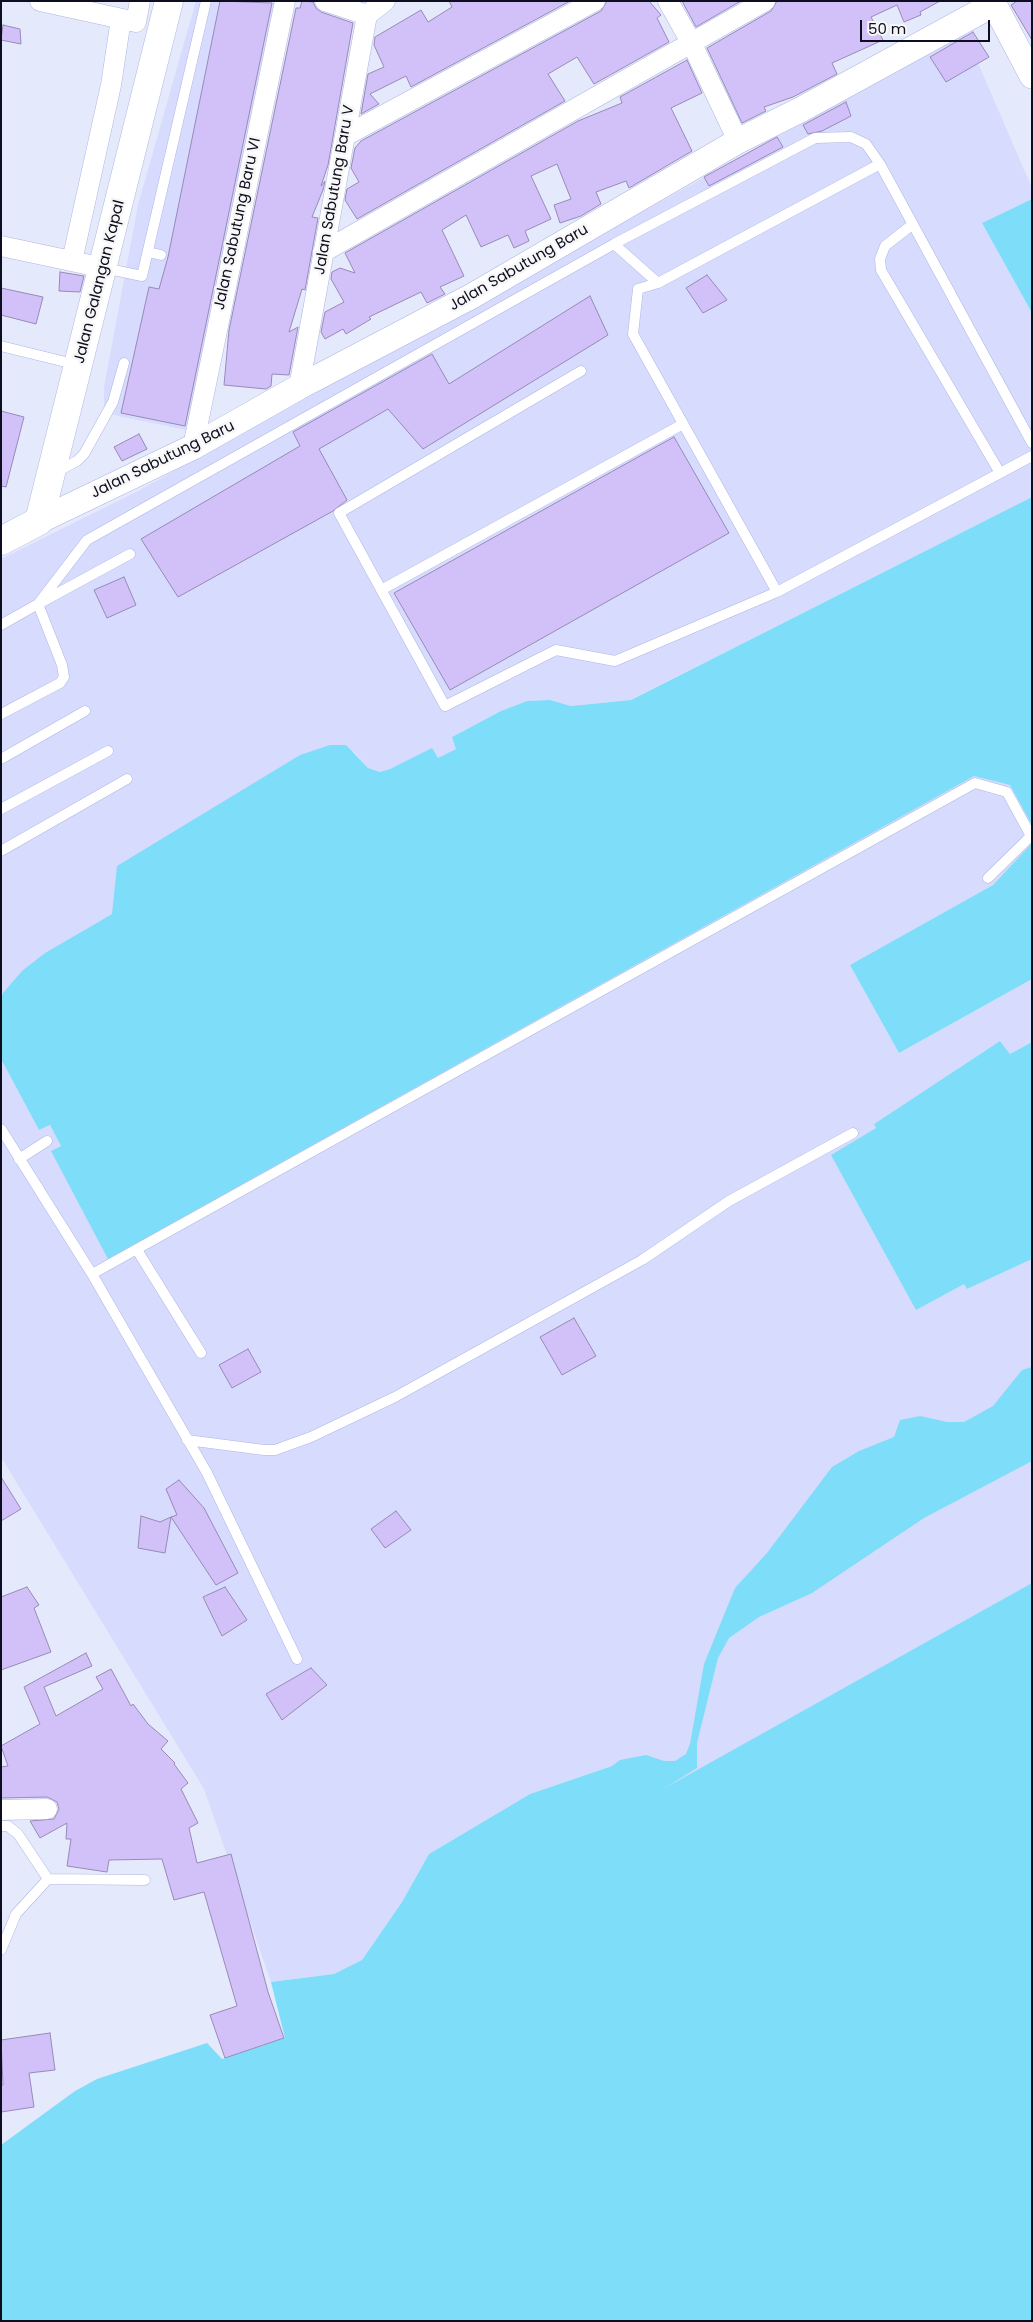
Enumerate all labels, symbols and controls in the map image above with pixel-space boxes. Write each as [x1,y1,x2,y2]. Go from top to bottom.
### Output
scale bar [863,10,993,42]
text: 50 m [868,18,906,39]
street label: Jalan Sabutung Baru V [311,104,359,276]
street label: Jalan Sabutung Baru VI [211,136,265,312]
street label: Jalan Galangan Kapal [71,198,129,366]
street label: Jalan Sabutung Baru [446,221,592,315]
street label: Jalan Sabutung Baru [88,417,238,503]

